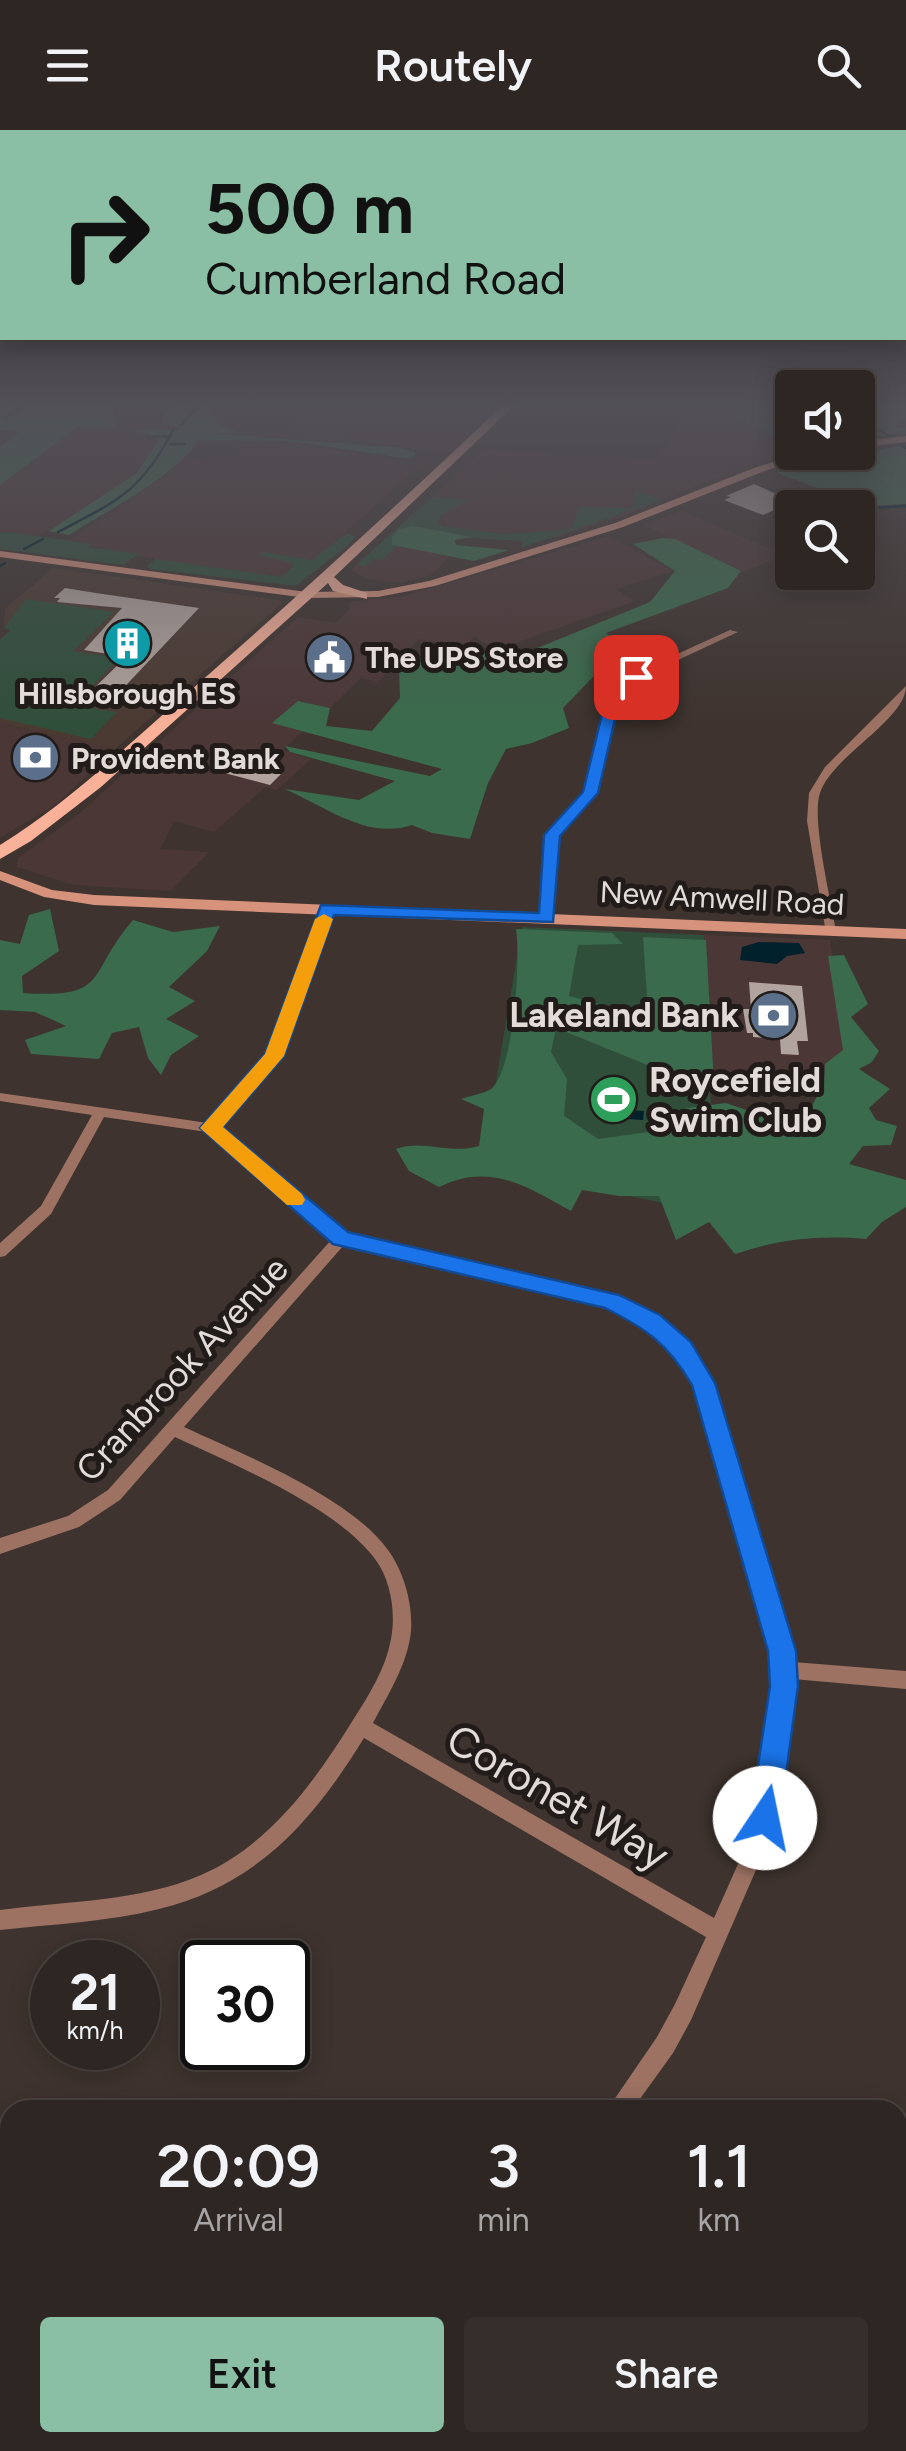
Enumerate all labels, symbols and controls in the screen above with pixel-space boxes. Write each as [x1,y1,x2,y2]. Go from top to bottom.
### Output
icon: menu [40,38,95,93]
text: Routely [374,38,532,92]
icon: search [811,38,866,93]
text: 500 m [205,166,414,251]
icon: right [40,170,170,300]
text: Cumberland Road [205,251,566,305]
map controls [775,370,875,590]
button: sound [775,370,875,470]
button: search [775,490,875,590]
building icon: Hillsborough ES [101,618,153,670]
public building icon: The UPS Store [304,631,356,683]
pin [594,635,679,720]
place label: The UPS Store [365,639,564,676]
icon: arrive [609,650,664,705]
place label: Hillsborough ES [18,675,236,712]
bank icon: Provident Bank [10,732,62,784]
place label: Provident Bank [71,740,280,777]
street label: New Amwell Road [599,873,845,923]
bank icon: Lakeland Bank [748,989,800,1041]
place label: Lakeland Bank [509,994,739,1036]
place label: Roycefield Swim Club [649,1059,822,1141]
sports icon: Roycefield Swim Club [588,1074,640,1126]
street label: Cranbrook Avenue [67,1248,297,1490]
street label: Coronet Way [438,1713,678,1881]
position arrow [713,1766,817,1870]
speed limit sign: 30 [180,1940,310,2070]
text: 21 [70,1962,120,2023]
text: km/h [66,2015,124,2045]
text: 20:09 [157,2130,320,2202]
text: 3 [487,2130,520,2202]
text: 1.1 [687,2130,751,2202]
text: Arrival [193,2201,284,2239]
text: min [477,2201,530,2239]
text: km [697,2201,740,2239]
button: Exit [40,2317,444,2432]
button: Share [464,2317,868,2432]

